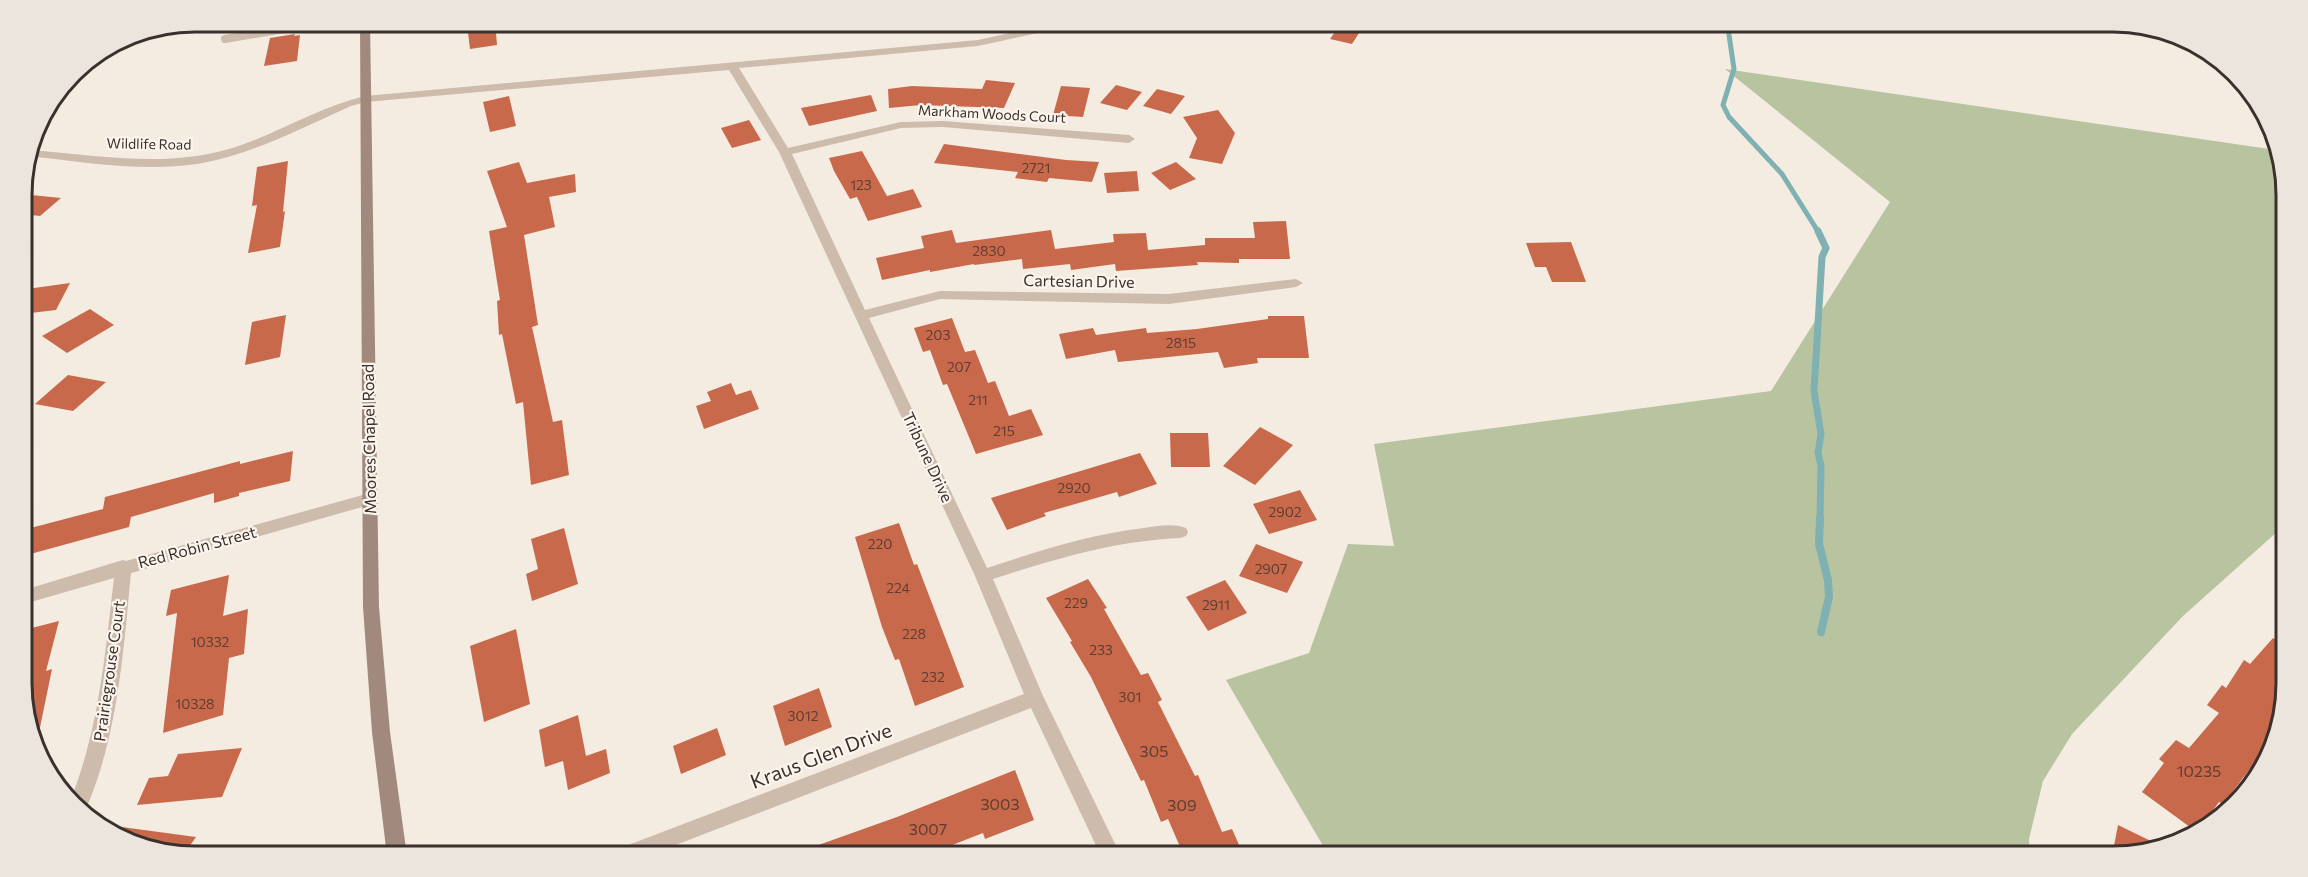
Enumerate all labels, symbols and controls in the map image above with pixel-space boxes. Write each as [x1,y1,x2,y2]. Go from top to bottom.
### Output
street label: Markham Woods Court [918,101,1067,126]
street label: Wildlife Road [107,134,191,153]
house number: 2721 [1022,159,1050,176]
house number: 123 [850,176,872,193]
house number: 2830 [972,242,1006,259]
street label: Cartesian Drive [1023,270,1135,291]
house number: 203 [926,326,950,343]
house number: 2815 [1166,334,1196,351]
house number: 207 [947,358,971,375]
street label: Moores Chapel Road [358,364,379,514]
house number: 211 [968,391,988,408]
street label: Tribune Drive [899,409,958,505]
house number: 215 [993,422,1015,439]
house number: 2920 [1057,479,1091,496]
house number: 2902 [1268,503,1302,520]
street label: Red Robin Street [136,521,259,571]
house number: 220 [868,535,892,552]
house number: 2907 [1255,560,1287,577]
house number: 224 [886,579,910,596]
house number: 229 [1064,594,1088,611]
house number: 2911 [1202,596,1230,613]
street label: Prairiegrouse Court [89,599,128,743]
house number: 228 [902,625,926,642]
house number: 10332 [191,633,230,650]
house number: 233 [1089,641,1113,658]
house number: 232 [921,668,945,685]
house number: 301 [1118,688,1142,705]
house number: 10328 [175,695,215,712]
house number: 3012 [788,707,819,724]
street label: Kraus Glen Drive [746,717,895,793]
house number: 305 [1140,741,1168,760]
house number: 10235 [2177,761,2221,780]
house number: 3003 [980,794,1020,813]
house number: 309 [1167,795,1197,814]
house number: 3007 [909,819,947,838]

